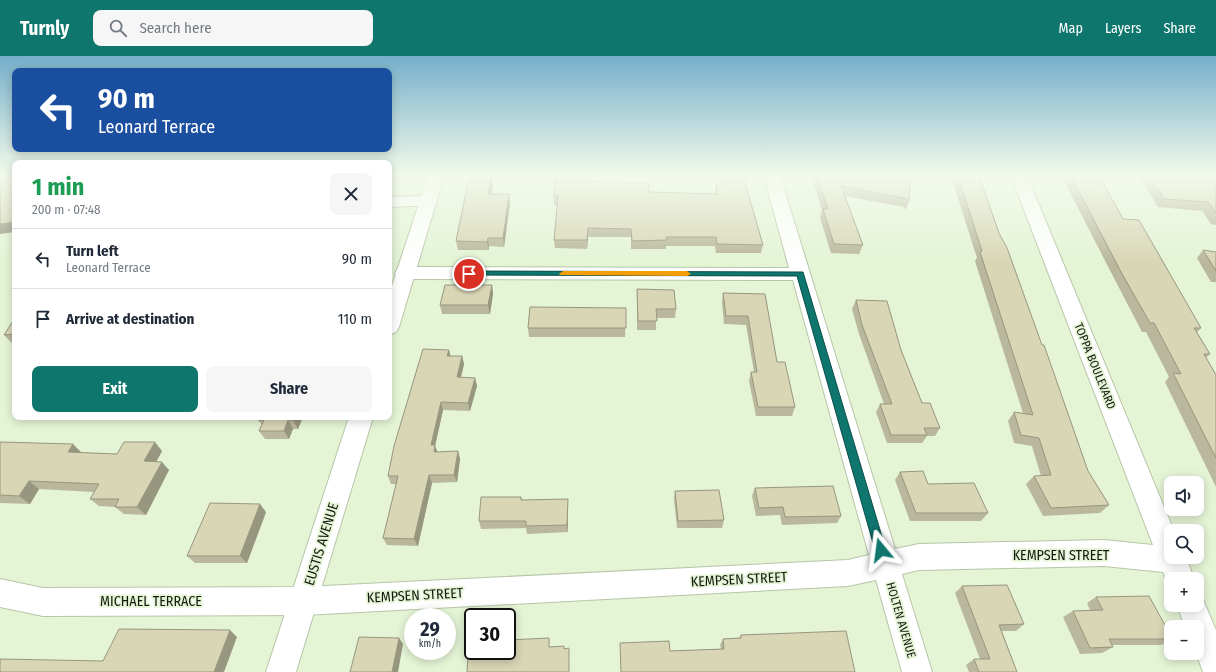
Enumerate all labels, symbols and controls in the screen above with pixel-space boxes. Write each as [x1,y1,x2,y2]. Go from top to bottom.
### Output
search box [93,10,373,46]
text: Turnly [20,17,69,40]
icon: search [107,17,129,39]
text: Search here [139,19,212,37]
text: Map [1059,20,1083,37]
text: Layers [1105,20,1141,37]
text: Share [1163,20,1196,37]
text: 90 m [98,82,155,115]
icon: left [32,84,84,136]
text: Leonard Terrace [98,116,215,138]
text: 1 min [32,173,84,201]
button: close [330,173,372,215]
text: 200 m · 07:48 [32,202,100,217]
text: Turn left [66,242,119,260]
icon: left [32,248,54,270]
text: 90 m [342,250,372,268]
pin [452,257,486,291]
text: Leonard Terrace [66,260,151,275]
icon: arrive [458,263,480,285]
icon: arrive [32,308,54,330]
text: Arrive at destination [66,310,194,328]
text: 110 m [338,310,372,328]
street label: TOPPA BOULEVARD [1071,321,1119,411]
button: Exit [32,366,198,412]
button: Share [206,366,372,412]
map controls [1164,476,1204,660]
button: sound [1164,476,1204,516]
street label: EUSTIS AVENUE [301,500,342,588]
button: search [1164,524,1204,564]
position arrow [860,529,902,571]
street label: KEMPSEN STREET [1013,547,1110,564]
street label: KEMPSEN STREET [690,568,788,591]
button: + [1164,572,1204,612]
street label: HOLTEN AVENUE [883,580,919,660]
street label: KEMPSEN STREET [366,584,464,607]
street label: MICHAEL TERRACE [100,593,202,610]
speed limit sign: 30 [464,608,516,660]
text: 29 [420,617,440,641]
button: − [1164,620,1204,660]
text: km/h [419,638,441,650]

